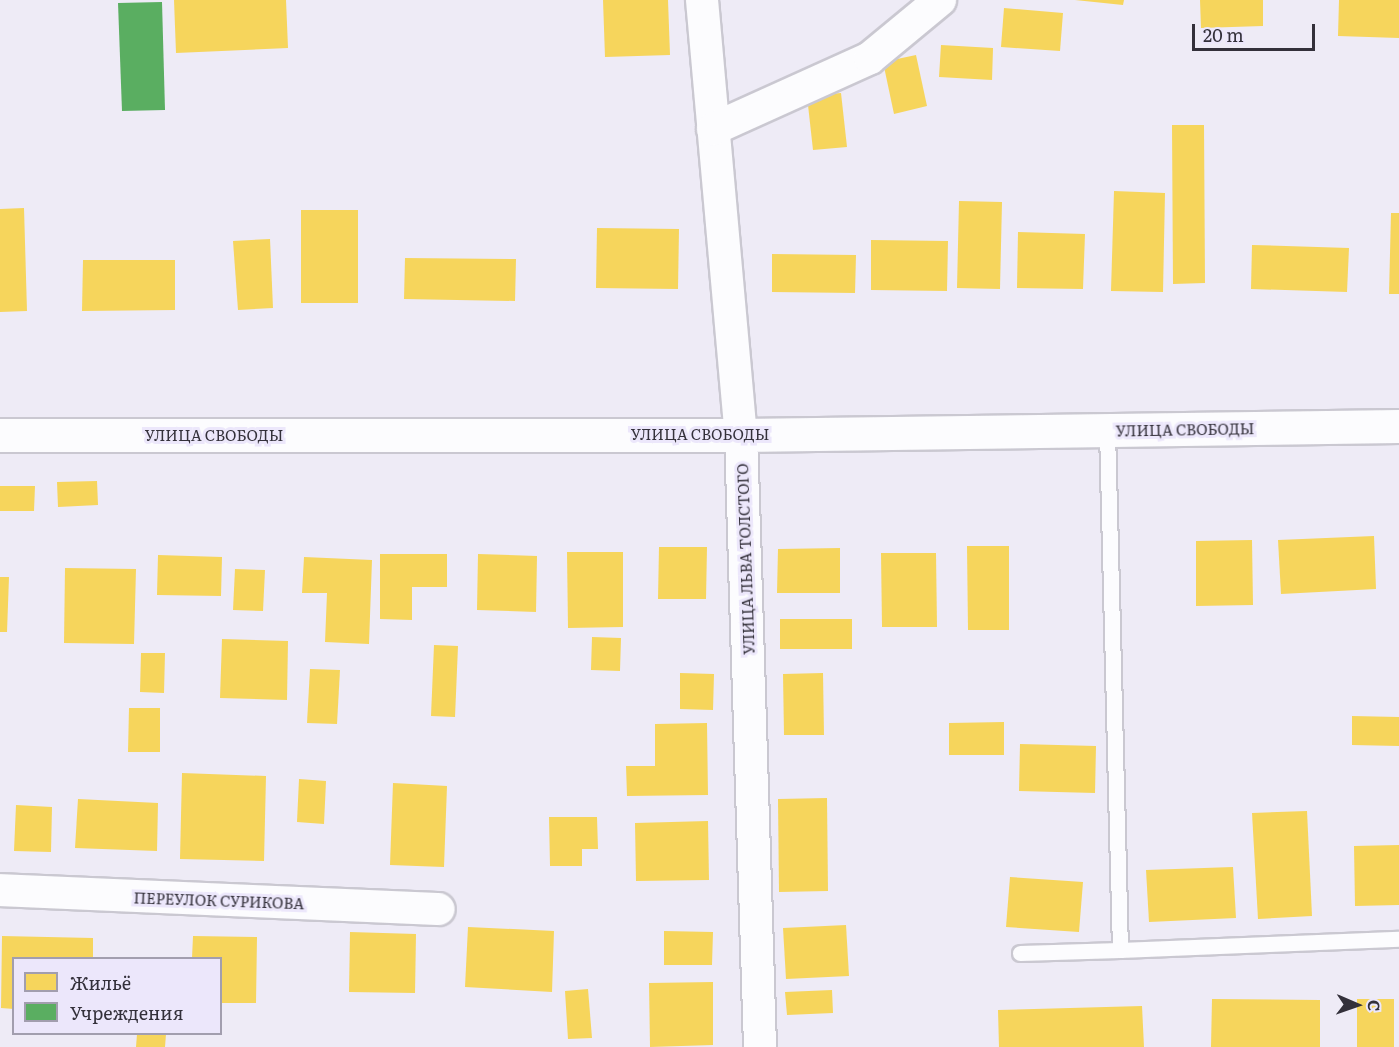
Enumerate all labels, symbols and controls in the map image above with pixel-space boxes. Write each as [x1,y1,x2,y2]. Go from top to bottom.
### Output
scale bar [1195,12,1318,50]
text: 20 m [1203,21,1244,48]
street label: УЛИЦА СВОБОДЫ [1115,419,1255,439]
street label: УЛИЦА СВОБОДЫ [631,425,769,443]
street label: УЛИЦА СВОБОДЫ [145,426,283,444]
street label: УЛИЦА ЛЬВА ТОЛСТОГО [733,463,757,655]
street label: ПЕРЕУЛОК СУРИКОВА [133,888,305,912]
legend [12,957,222,1035]
text: Жильё [70,969,131,996]
north arrow [1327,975,1387,1035]
text: Учреждения [70,999,183,1026]
text: С [1363,1000,1387,1012]

